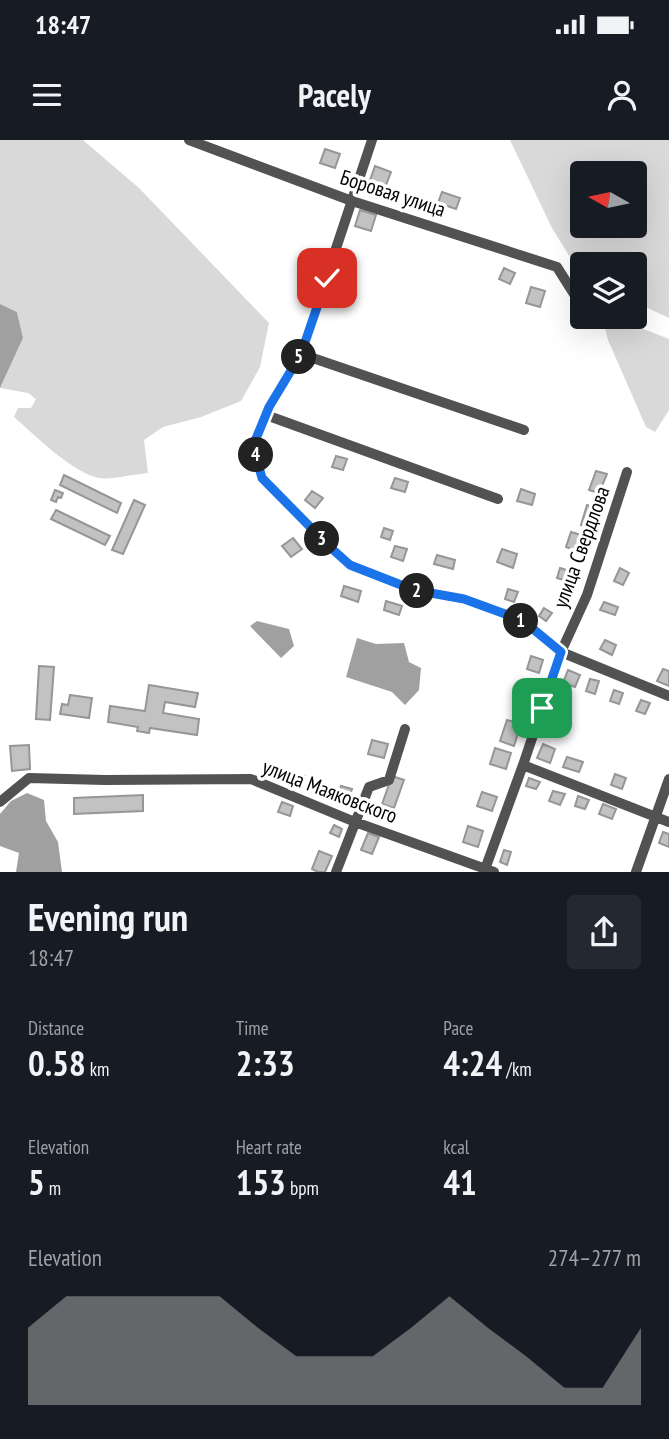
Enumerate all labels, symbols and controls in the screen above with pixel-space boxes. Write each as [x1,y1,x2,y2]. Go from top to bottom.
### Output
text: 18:47 [35,8,91,41]
text: Pacely [298,74,371,116]
icon: menu [28,76,66,114]
icon: person [603,76,641,114]
north arrow [570,161,648,238]
map controls [570,161,647,329]
street label: Боровая улица [337,163,449,223]
pin [297,248,357,308]
button: layers [570,252,647,329]
icon: check [308,259,346,297]
pin: 5 [282,340,316,374]
text: 5 [294,344,303,368]
pin: 4 [238,438,274,472]
text: 4 [251,442,260,466]
street label: улица Свердлова [547,482,615,612]
pin: 3 [304,522,340,556]
text: 3 [317,526,326,550]
pin: 2 [400,574,434,608]
text: 2 [412,578,421,602]
pin: 1 [504,603,538,638]
text: 1 [516,608,525,632]
pin [512,678,572,738]
icon: arrive [523,689,561,727]
street label: улица Маяковского [259,753,401,829]
text: Evening run [28,892,188,941]
button: share [567,895,641,969]
text: 18:47 [28,943,74,972]
text: Distance [28,1016,84,1040]
text: Time [236,1016,269,1040]
text: Pace [443,1016,473,1040]
text: 0.58 [28,1040,86,1086]
text: 2:33 [236,1040,295,1086]
text: 4:24 [443,1040,502,1086]
text: km [86,1057,109,1081]
text: /km [502,1057,532,1081]
text: Elevation [28,1135,89,1159]
text: Heart rate [236,1135,302,1159]
text: kcal [443,1135,469,1159]
text: 5 [28,1159,45,1205]
text: 153 [236,1159,286,1205]
text: 41 [443,1159,477,1205]
text: m [45,1176,61,1200]
text: bpm [286,1176,319,1200]
text: Elevation [28,1243,102,1272]
text: 274–277 m [548,1243,641,1272]

